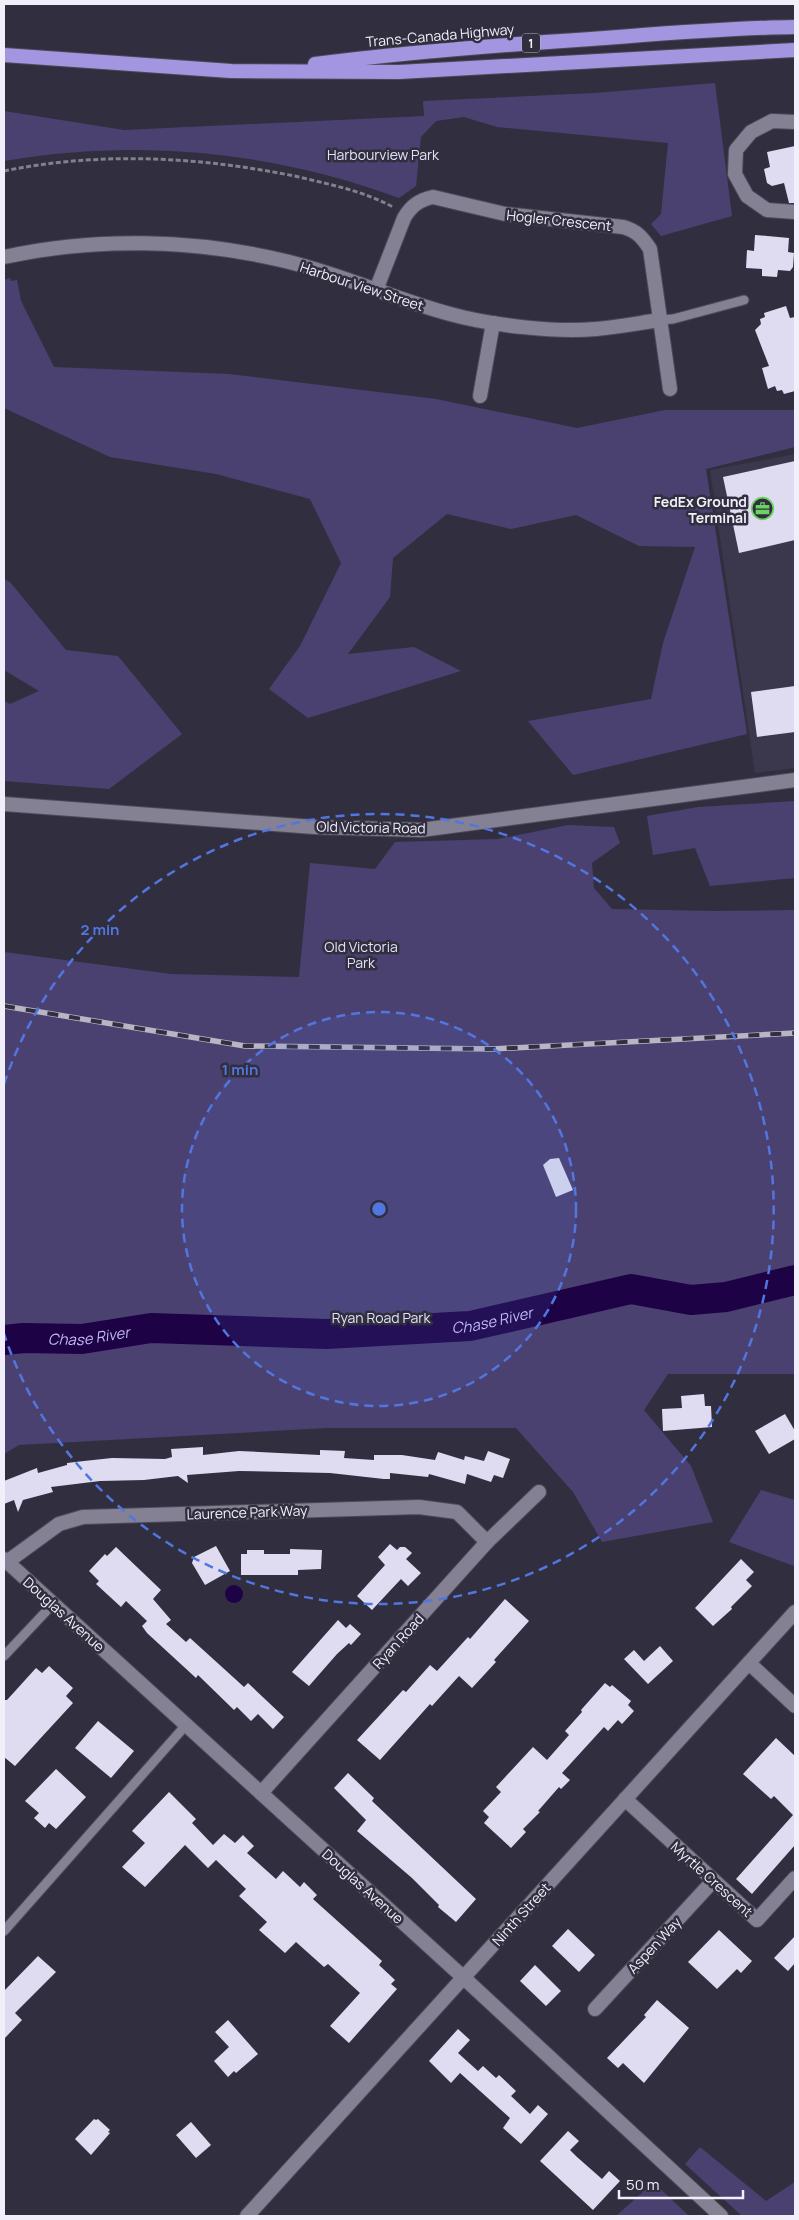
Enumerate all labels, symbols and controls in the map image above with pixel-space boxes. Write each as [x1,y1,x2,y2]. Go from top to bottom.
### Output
street label: Trans-Canada Highway [365,19,516,51]
road number: 1 [522,34,540,52]
park label: Harbourview Park [327,145,440,164]
street label: Hogler Crescent [506,205,613,235]
street label: Harbour View Street [298,257,427,315]
place label: FedEx Ground Terminal [654,492,747,527]
office icon: FedEx Ground Terminal [751,497,775,521]
street label: Old Victoria Road [316,817,426,837]
text: 2 min [80,919,120,940]
park label: Old Victoria Park [324,937,398,972]
text: 1 min [222,1059,258,1080]
centre of rings [370,1200,388,1218]
water label: Chase River [451,1301,537,1338]
park label: Ryan Road Park [332,1308,431,1327]
water label: Chase River [48,1321,134,1350]
street label: Laurence Park Way [186,1500,308,1524]
street label: Douglas Avenue [19,1572,109,1656]
street label: Ryan Road [368,1609,428,1673]
street label: Myrtle Crescent [667,1837,757,1921]
street label: Douglas Avenue [318,1844,408,1928]
street label: Ninth Street [488,1878,555,1950]
street label: Aspen Way [623,1912,686,1977]
scale bar [619,2168,743,2200]
text: 50 m [626,2174,660,2195]

